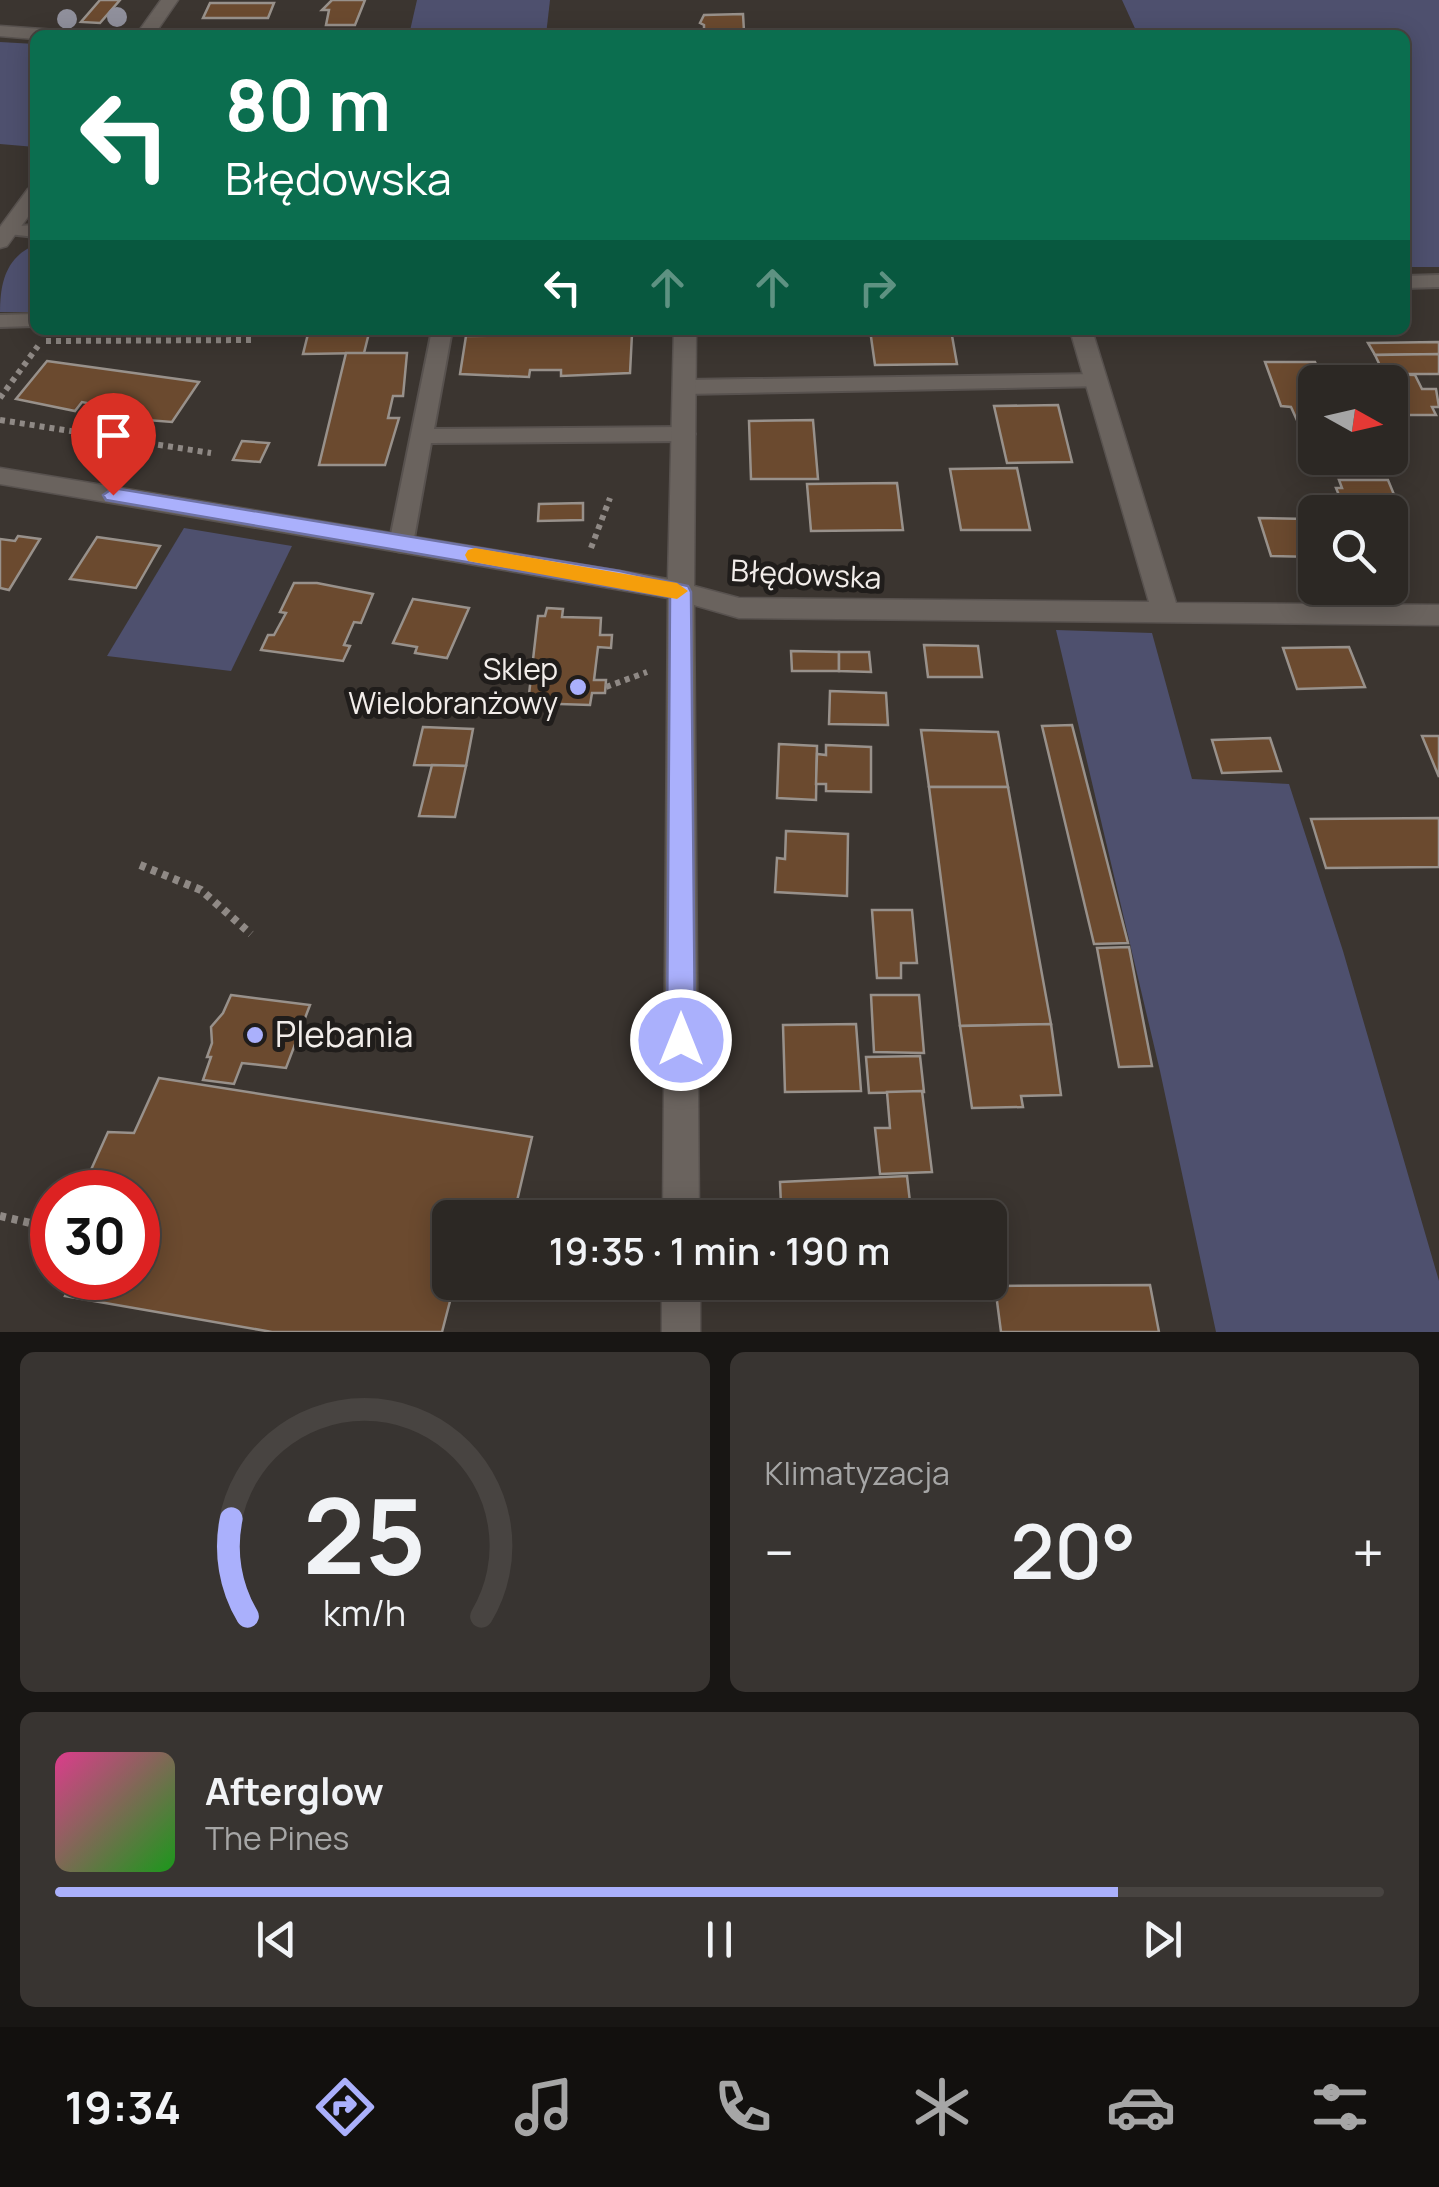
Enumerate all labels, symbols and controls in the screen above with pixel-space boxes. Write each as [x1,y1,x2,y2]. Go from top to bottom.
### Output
text: 80 m [225,56,391,152]
icon: left [60,70,190,200]
text: Błędowska [225,147,452,209]
icon: left [535,260,590,315]
icon: ahead [640,260,695,315]
icon: ahead [745,260,800,315]
icon: right [850,260,905,315]
north arrow [1298,365,1408,475]
map controls [1298,365,1408,605]
pin [71,393,156,496]
icon: arrive [86,408,141,463]
button: search [1298,495,1408,605]
street label: Błędowska [729,549,883,598]
place label: Sklep Wielobranżowy [348,648,558,723]
marker: Sklep Wielobranżowy [567,676,589,698]
position arrow [629,988,733,1092]
place label: Plebania [275,1010,413,1058]
marker: Plebania [244,1024,266,1046]
speed limit sign: 30 [30,1170,160,1300]
text: 19:35 · 1 min · 190 m [549,1224,890,1276]
text: Klimatyzacja [765,1451,950,1495]
text: 25 [303,1463,426,1605]
text: 20° [1010,1499,1136,1602]
text: − [765,1514,794,1590]
text: + [1352,1514,1384,1590]
text: km/h [323,1588,406,1637]
text: Afterglow [205,1764,384,1816]
text: The Pines [205,1816,349,1860]
icon: previous [249,1912,304,1967]
icon: pause [692,1912,747,1967]
icon: next [1135,1912,1190,1967]
icon: directions [310,2072,380,2142]
icon: music [509,2072,579,2142]
icon: phone [708,2072,778,2142]
icon: climate [907,2072,977,2142]
icon: car [1106,2072,1176,2142]
icon: filters [1305,2072,1375,2142]
text: 19:34 [64,2076,181,2138]

